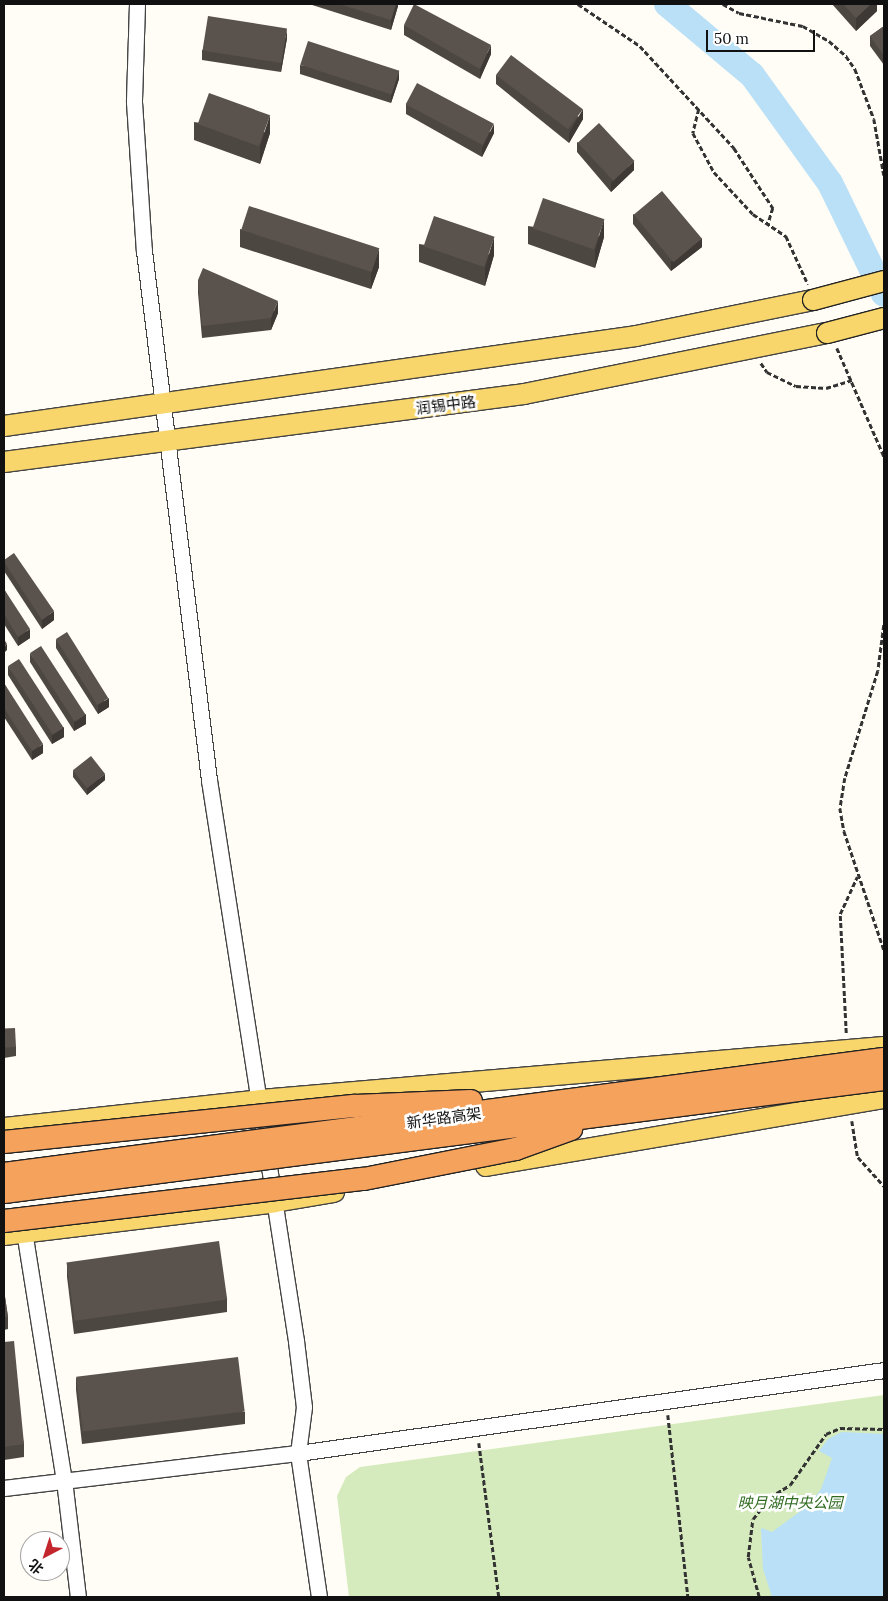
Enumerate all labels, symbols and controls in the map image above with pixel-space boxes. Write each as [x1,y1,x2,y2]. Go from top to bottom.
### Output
scale bar [708,20,817,52]
text: 50 m [714,29,749,48]
street label: 润锡中路 [415,392,477,418]
street label: 新华路高架 [406,1104,482,1132]
park label: 映月湖中央公园 [738,1494,842,1512]
north arrow [20,1531,70,1581]
text: 北 [25,1555,47,1578]

